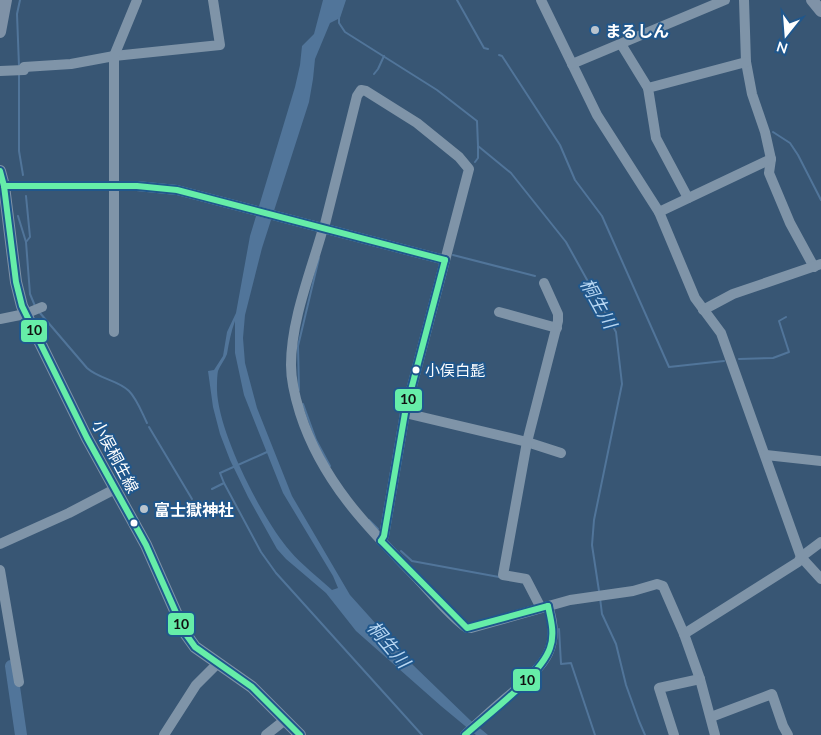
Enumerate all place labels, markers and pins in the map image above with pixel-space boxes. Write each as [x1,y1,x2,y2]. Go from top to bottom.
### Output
place label: まるしん [605,21,669,40]
marker: まるしん [589,24,601,36]
place label: 小俣白髭 [425,361,485,379]
marker: 小俣白髭 [411,365,421,375]
place label: 富士獄神社 [154,500,234,519]
marker: 富士獄神社 [138,503,150,515]
unlabelled marker [129,518,139,528]

